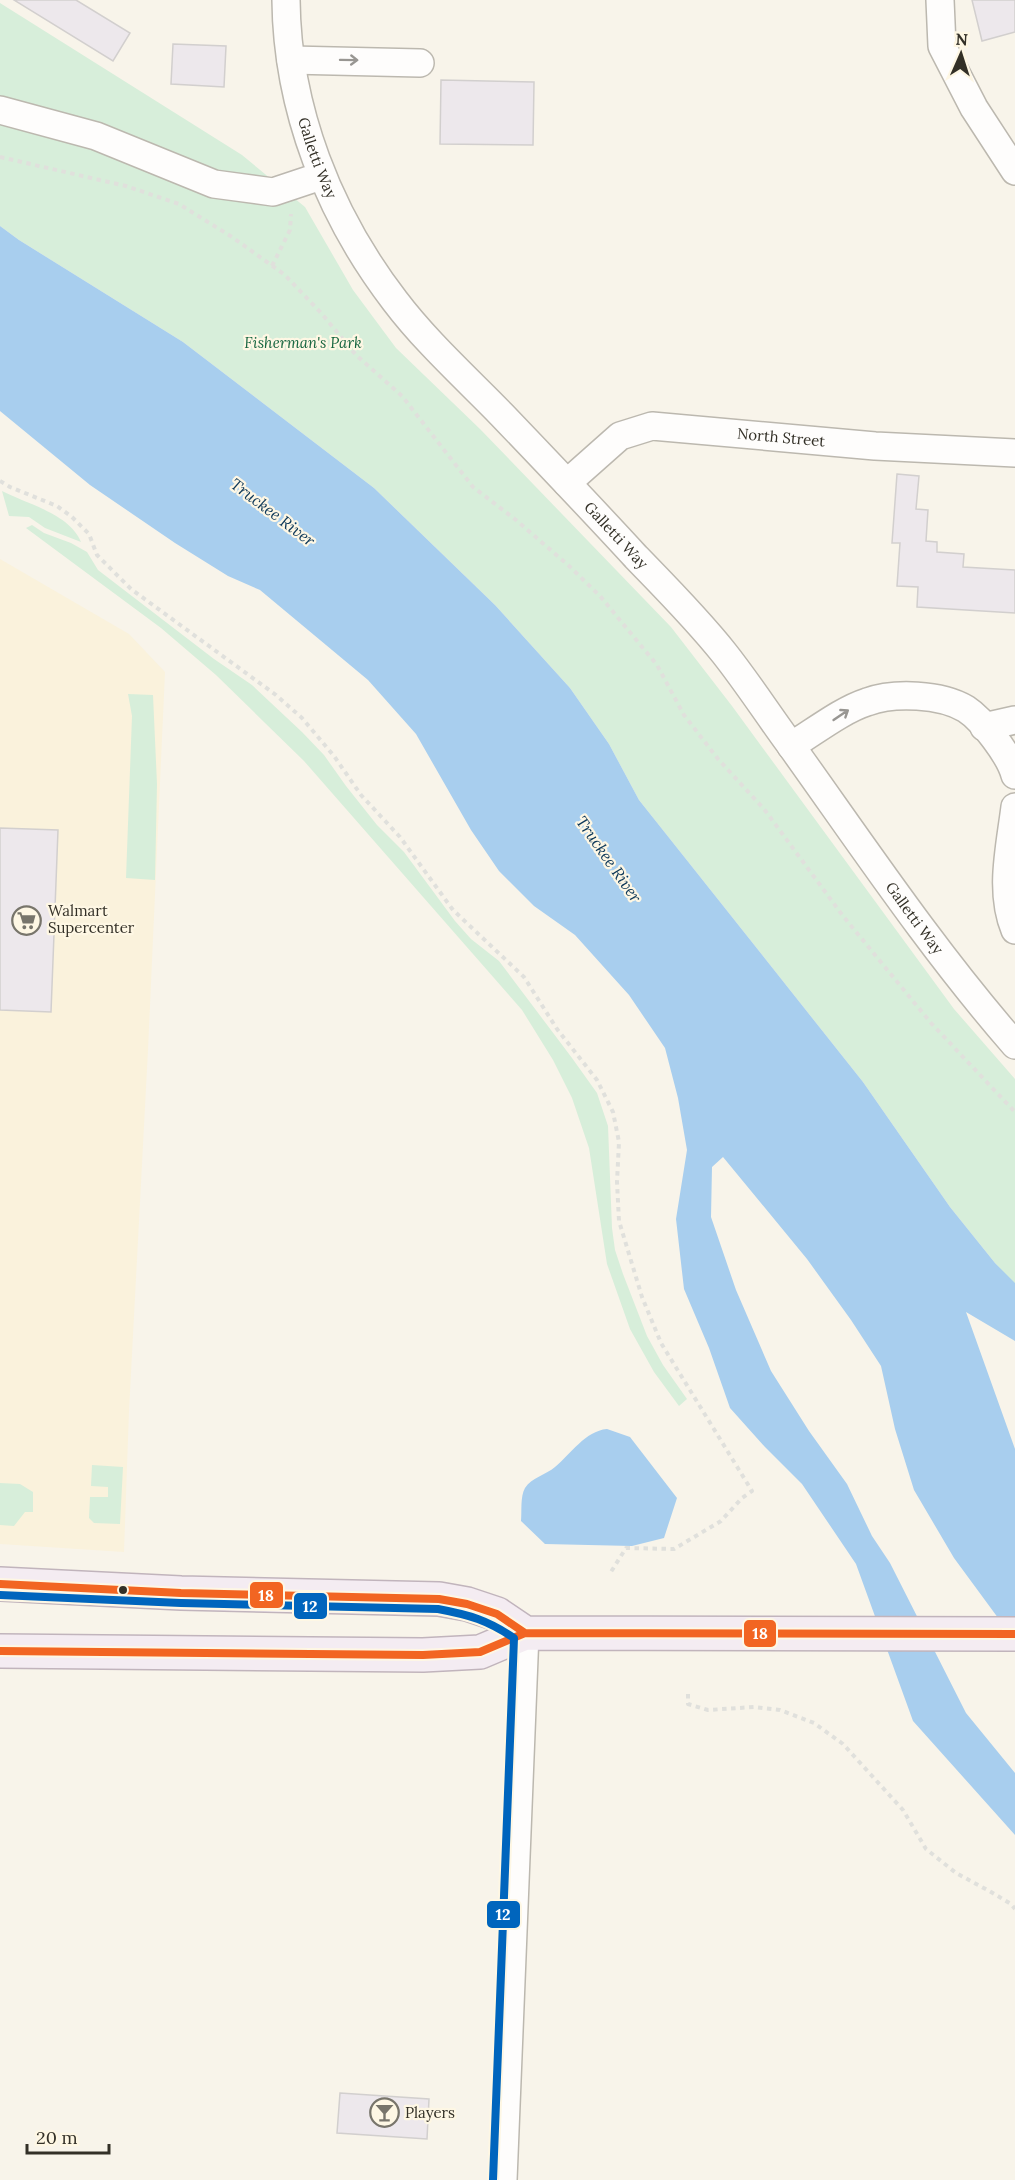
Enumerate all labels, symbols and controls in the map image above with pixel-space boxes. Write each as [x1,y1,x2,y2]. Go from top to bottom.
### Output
north arrow [931,24,991,84]
text: N [955,29,968,49]
one-way arrow [339,55,359,66]
street label: Galletti Way [294,115,341,202]
park label: Fisherman's Park [244,333,362,352]
street label: North Street [736,424,826,450]
water label: Truckee River [227,474,320,551]
street label: Galletti Way [580,497,652,573]
one-way arrow [832,709,848,721]
water label: Truckee River [572,812,646,907]
street label: Galletti Way [882,878,948,958]
place label: Walmart Supercenter [48,901,135,937]
supermarket icon: Walmart Supercenter [11,904,43,936]
line badge: 18 [249,1581,284,1609]
unlabelled marker [117,1584,129,1596]
text: 18 [258,1585,274,1605]
line badge: 12 [293,1592,328,1620]
text: 12 [302,1596,318,1616]
line badge: 18 [743,1619,777,1648]
text: 18 [752,1623,768,1643]
line badge: 12 [486,1900,521,1929]
text: 12 [495,1904,511,1924]
bar icon: Players [368,2097,400,2129]
place label: Players [405,2103,455,2122]
scale bar [27,2117,110,2155]
text: 20 m [36,2126,78,2149]

